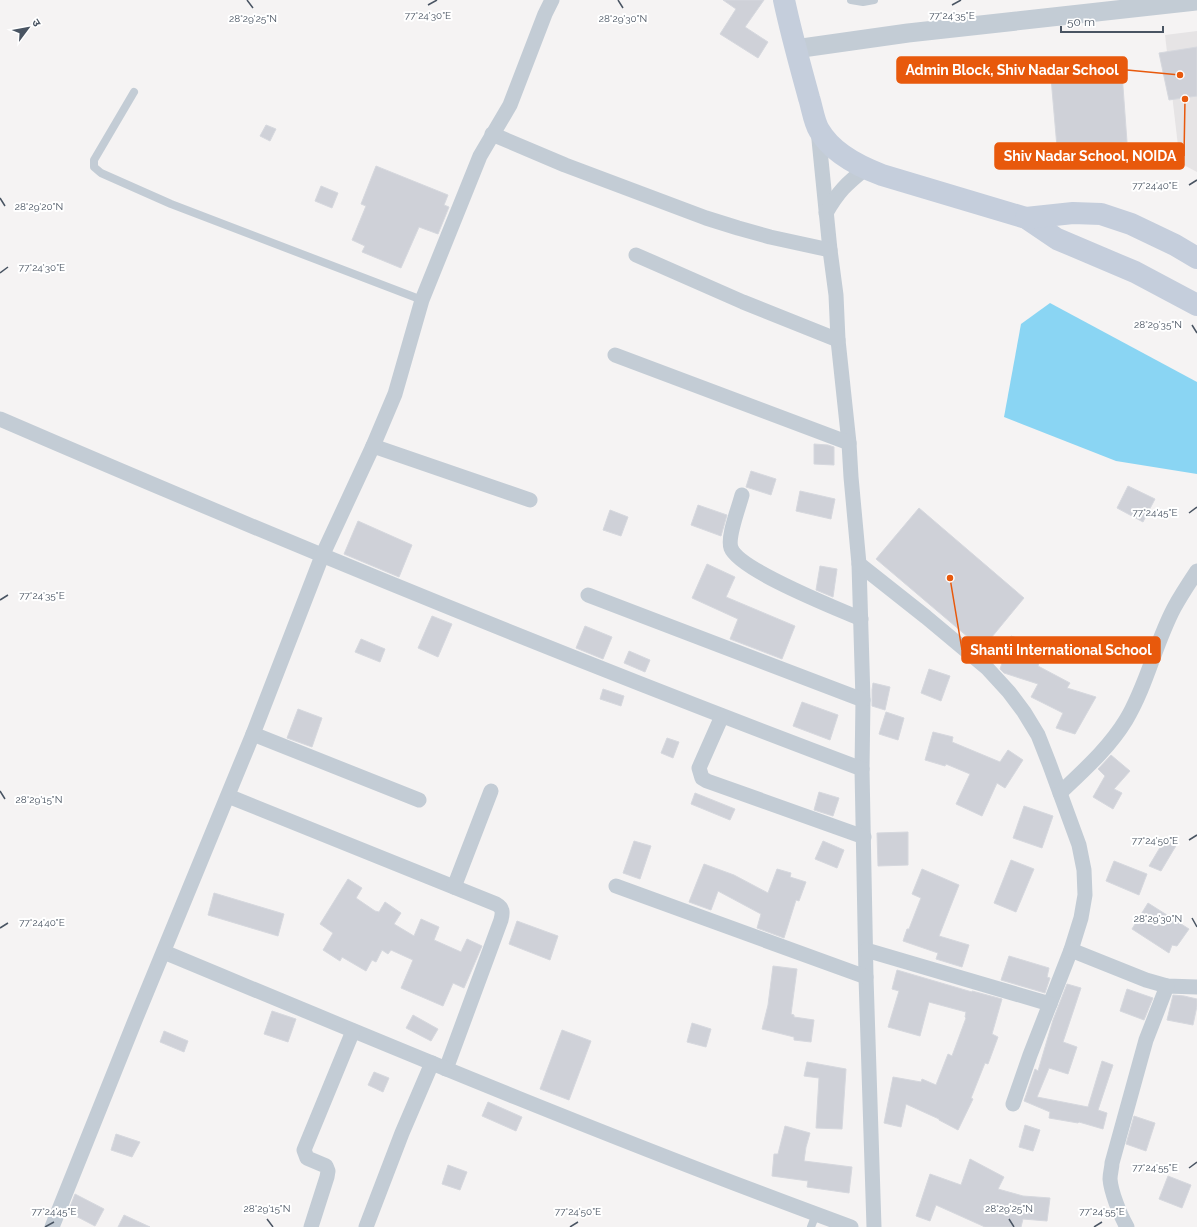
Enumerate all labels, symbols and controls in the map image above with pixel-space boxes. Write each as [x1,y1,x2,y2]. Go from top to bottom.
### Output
north arrow [8,8,48,48]
scale bar [1061,8,1163,34]
text: 77°24'30"E [405,10,451,21]
text: 77°24'35"E [929,10,975,21]
text: 28°29'25"N [229,13,277,24]
text: 28°29'30"N [599,13,647,24]
text: 50 m [1067,15,1095,29]
text: उ [29,17,44,30]
callout: Admin Block, Shiv Nadar School [897,57,1127,83]
text: Admin Block, Shiv Nadar School [905,62,1119,78]
callout: Shiv Nadar School, NOIDA [995,143,1184,169]
text: Shiv Nadar School, NOIDA [1004,148,1177,164]
text: 77°24'40"E [1132,180,1178,191]
text: 28°29'20"N [15,201,63,212]
text: 77°24'30"E [19,262,65,273]
text: 28°29'35"N [1134,319,1182,330]
text: 77°24'45"E [1132,507,1178,518]
text: 77°24'35"E [19,590,65,601]
callout: Shanti International School [962,637,1160,663]
text: Shanti International School [970,642,1152,658]
text: 28°29'15"N [16,794,62,805]
text: 77°24'50"E [1132,835,1178,846]
text: 28°29'30"N [1134,913,1182,924]
text: 77°24'40"E [19,917,65,928]
text: 77°24'55"E [1132,1162,1178,1173]
text: 28°29'15"N [244,1203,290,1214]
text: 28°29'25"N [985,1203,1033,1214]
text: 77°24'45"E [31,1206,77,1217]
text: 77°24'50"E [555,1206,601,1217]
text: 77°24'55"E [1079,1206,1125,1217]

